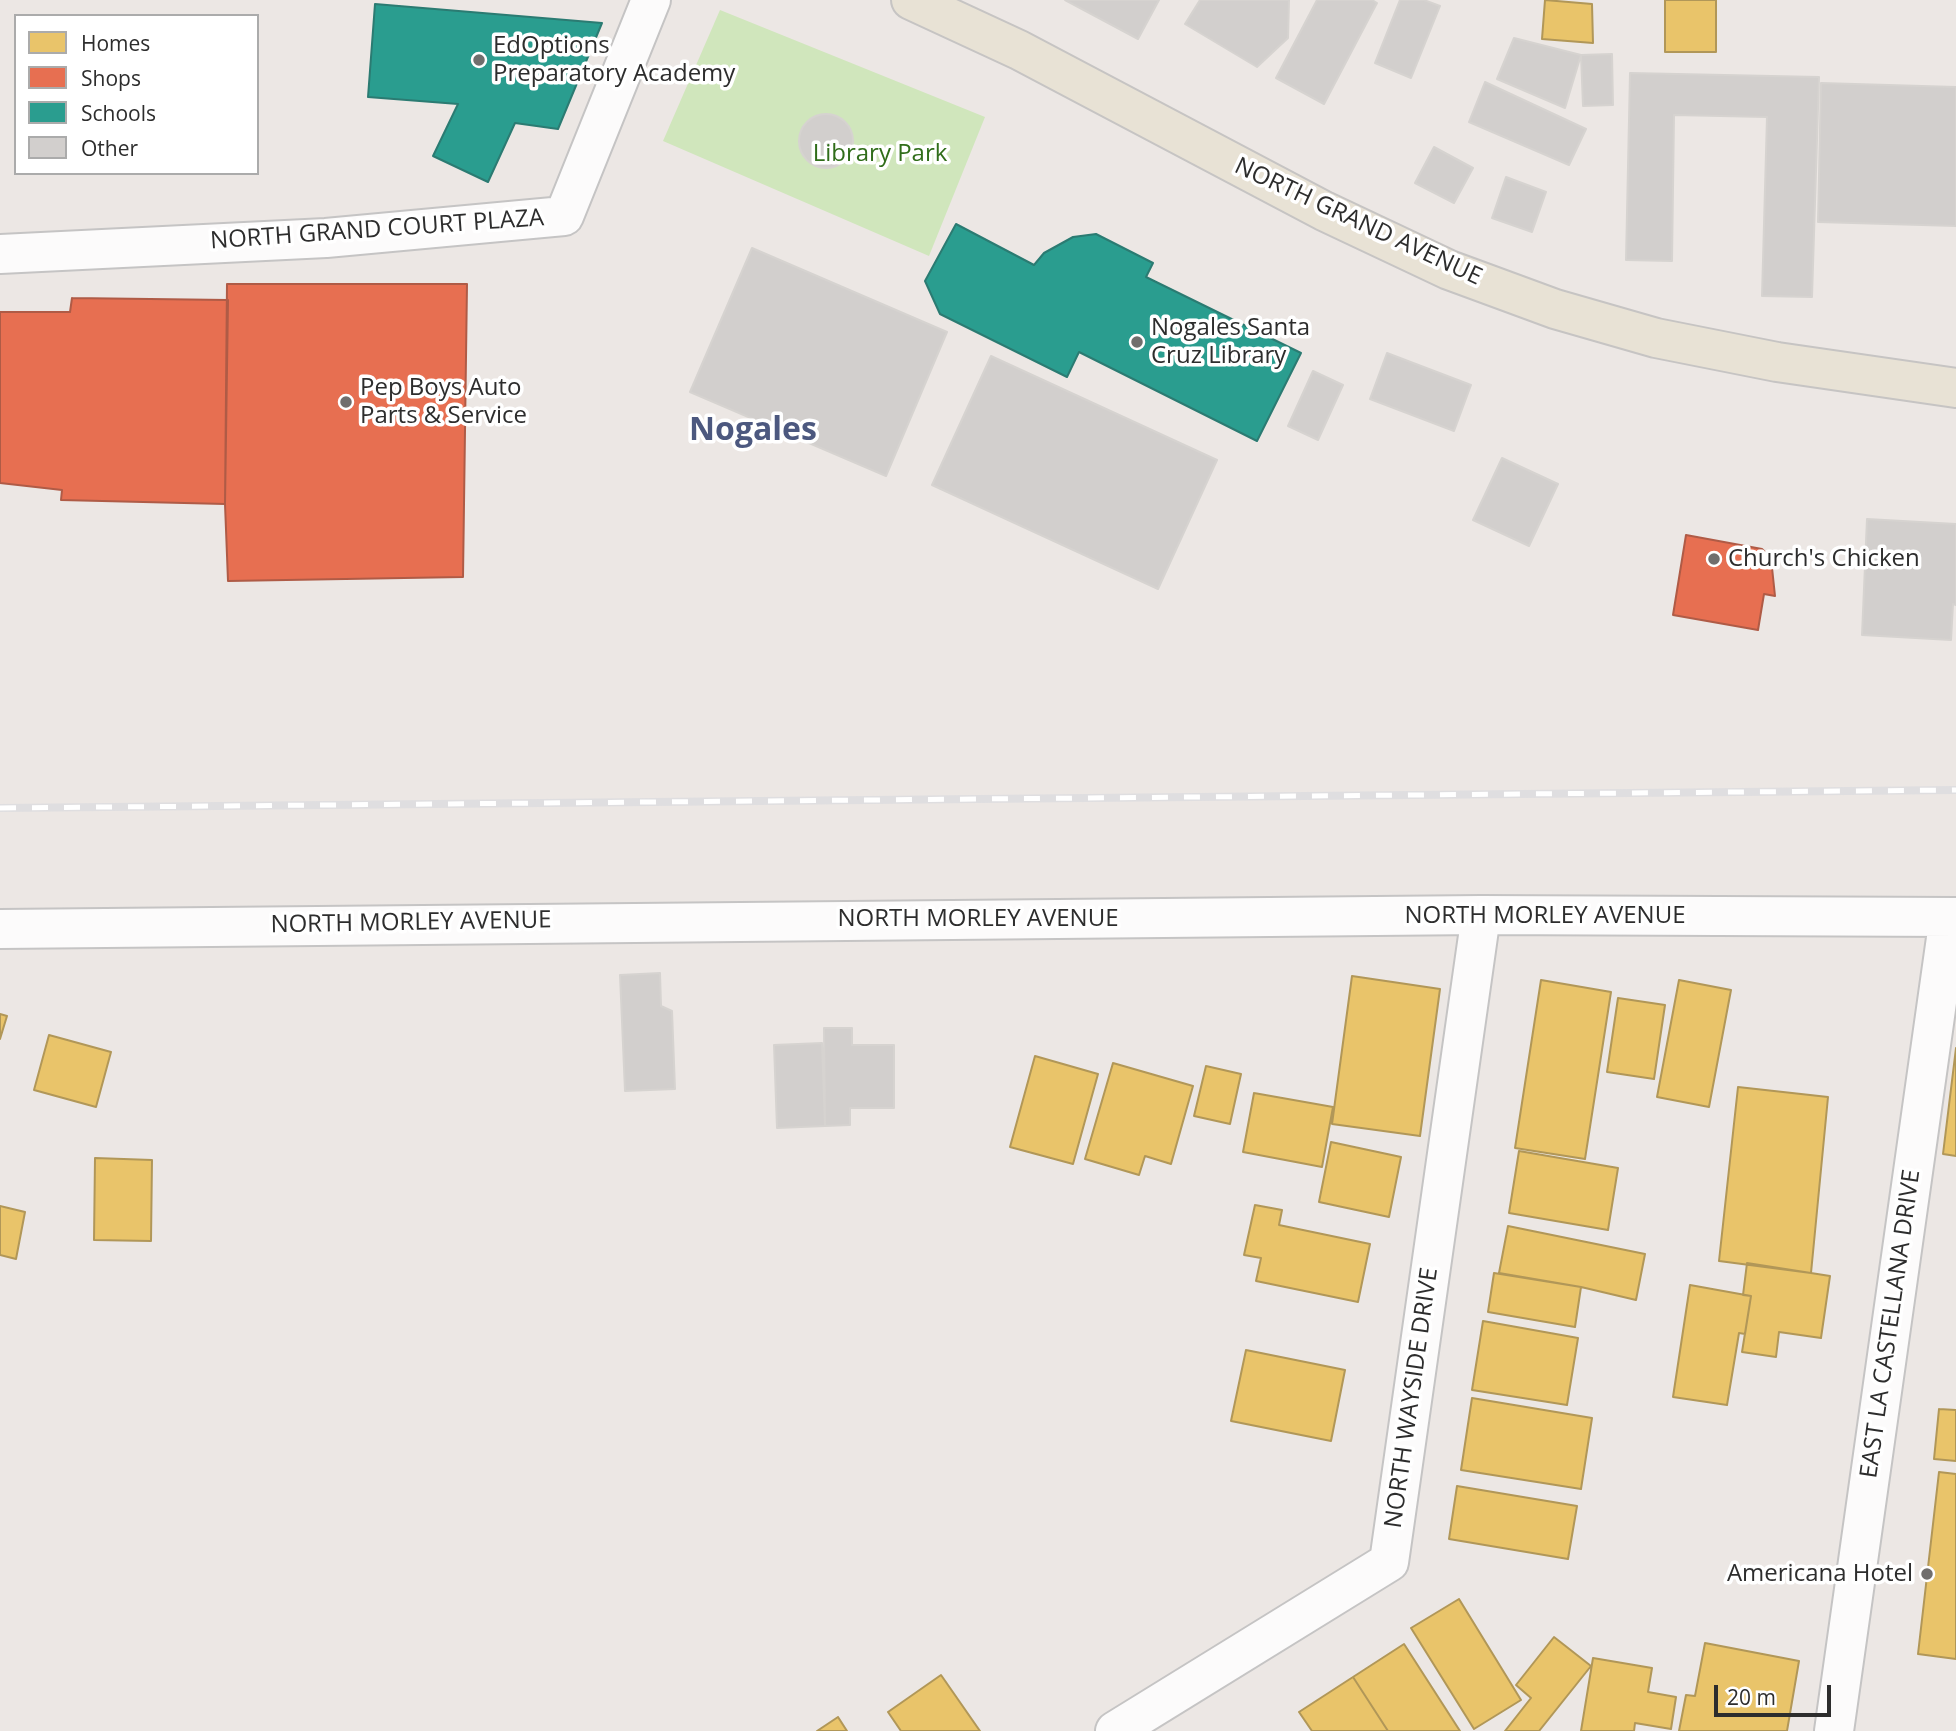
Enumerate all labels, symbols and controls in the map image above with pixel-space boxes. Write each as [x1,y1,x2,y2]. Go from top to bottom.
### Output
legend [14,14,259,175]
text: Homes [81,29,150,57]
place label: EdOptions Preparatory Academy [493,32,735,88]
marker: EdOptions Preparatory Academy [471,52,487,68]
text: Shops [81,64,141,92]
text: Schools [81,99,156,127]
text: Other [81,134,138,162]
park label: Library Park [813,140,947,168]
street label: NORTH GRAND AVENUE [1230,152,1486,292]
street label: NORTH GRAND COURT PLAZA [209,204,545,256]
place label: Nogales Santa Cruz Library [1151,314,1310,370]
marker: Nogales Santa Cruz Library [1129,334,1145,350]
place label: Pep Boys Auto Parts & Service [360,374,527,430]
marker: Pep Boys Auto Parts & Service [338,394,354,410]
district label: Nogales [689,412,817,450]
place label: Church's Chicken [1728,545,1920,573]
marker: Church's Chicken [1706,551,1722,567]
street label: NORTH MORLEY AVENUE [1404,902,1686,930]
street label: NORTH MORLEY AVENUE [837,905,1119,933]
street label: NORTH MORLEY AVENUE [270,906,552,940]
street label: EAST LA CASTELLANA DRIVE [1855,1168,1927,1480]
street label: NORTH WAYSIDE DRIVE [1379,1266,1445,1530]
place label: Americana Hotel [1727,1560,1913,1588]
marker: Americana Hotel [1919,1566,1935,1582]
scale bar [1718,1672,1835,1716]
text: 20 m [1727,1683,1776,1711]

